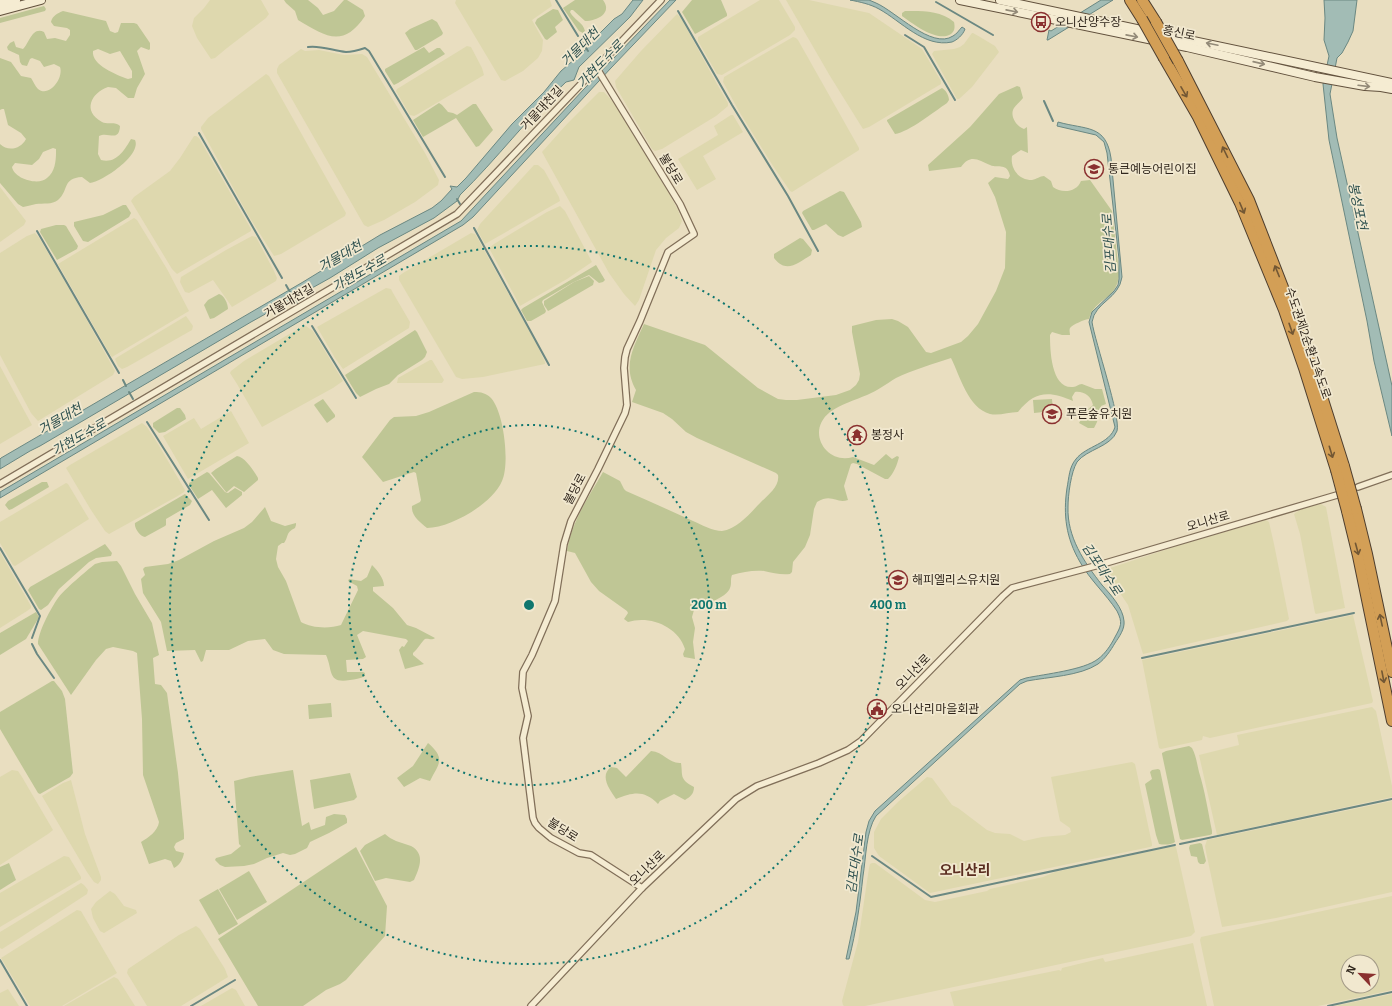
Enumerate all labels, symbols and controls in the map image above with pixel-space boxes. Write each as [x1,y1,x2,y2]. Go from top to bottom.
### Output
one-way arrow [1005,7,1018,15]
bus stop icon: 오니산양수장 [1030,11,1052,33]
place label: 오니산양수장 [1055,15,1121,29]
street label: 흥신로 [1161,23,1197,43]
water label: 거물대천 [558,24,603,69]
one-way arrow [1125,32,1138,40]
water label: 가현도수로 [574,37,627,91]
one-way arrow [1205,40,1218,48]
one-way arrow [1252,59,1265,67]
one-way arrow [1357,82,1370,89]
street label: 거물대천길 [518,83,566,133]
one-way arrow [1180,86,1188,98]
one-way arrow [1221,146,1228,158]
street label: 불당로 [656,151,686,187]
school or university icon: 통큰예능어린이집 [1083,158,1105,180]
place label: 통큰예능어린이집 [1108,162,1196,176]
water label: 봉성포천 [1346,181,1371,232]
one-way arrow [1239,202,1246,214]
water label: 김포대수로 [1099,213,1119,274]
water label: 거물대천 [316,237,365,274]
water label: 가현도수로 [329,251,390,294]
one-way arrow [1273,265,1281,277]
street label: 거물대천길 [262,281,316,321]
street label: 수도권제2순환고속도로 [1282,285,1334,401]
one-way arrow [1287,322,1295,334]
water label: 거물대천 [36,400,85,437]
school or university icon: 푸른숲유치원 [1041,403,1063,425]
place label: 푸른숲유치원 [1066,407,1132,421]
water label: 가현도수로 [49,415,110,458]
temple icon: 봉정사 [846,424,868,446]
place label: 봉정사 [871,428,904,442]
one-way arrow [1328,446,1335,459]
street label: 불당로 [561,471,589,507]
street label: 오니산로 [1185,508,1231,534]
water label: 김포대수로 [1079,540,1126,599]
one-way arrow [1354,542,1361,555]
school or university icon: 해피엘리스유치원 [887,569,909,591]
place label: 해피엘리스유치원 [912,573,1000,587]
centre of rings [522,598,536,612]
text: 200 m [691,598,727,612]
text: 400 m [870,598,907,612]
one-way arrow [1377,614,1385,627]
street label: 오니산로 [893,651,933,693]
one-way arrow [1379,670,1387,683]
public building icon: 오니산리마을회관 [866,698,888,720]
place label: 오니산리마을회관 [891,702,979,716]
street label: 불당로 [545,815,581,845]
water label: 김포대수로 [843,832,867,895]
street label: 오니산로 [626,848,668,888]
district label: 오니산리 [939,862,991,879]
north arrow [1340,954,1380,994]
text: N [1344,963,1359,977]

